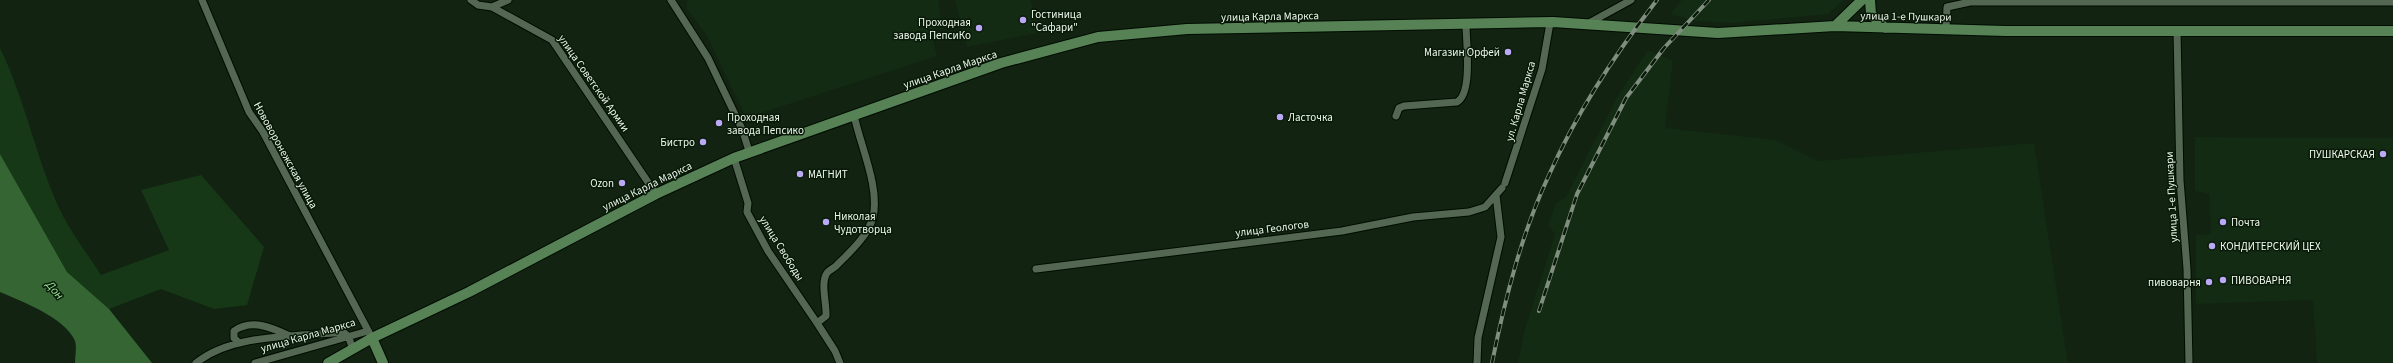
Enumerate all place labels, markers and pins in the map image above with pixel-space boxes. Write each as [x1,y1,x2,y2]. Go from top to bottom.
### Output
place label: Гостиница "Сафари" [1031,7,1082,35]
place label: Проходная завода ПепсиКо [893,15,971,43]
marker: Гостиница "Сафари" [1018,15,1028,25]
marker: Проходная завода ПепсиКо [974,23,984,33]
place label: Магазин Орфей [1424,45,1500,60]
marker: Магазин Орфей [1503,47,1513,57]
place label: Проходная завода Пепсико [727,110,804,138]
place label: Ласточка [1288,110,1333,125]
marker: Ласточка [1275,112,1285,122]
marker: Проходная завода Пепсико [714,118,724,128]
place label: Бистро [660,135,695,150]
marker: Бистро [698,137,708,147]
place label: ПУШКАРСКАЯ [2309,147,2375,162]
marker: ПУШКАРСКАЯ [2378,149,2388,159]
place label: МАГНИТ [808,167,848,182]
marker: МАГНИТ [795,169,805,179]
place label: Ozon [590,176,614,191]
marker: Ozon [617,178,627,188]
place label: Николая Чудотворца [834,209,892,237]
place label: Почта [2231,215,2260,230]
marker: Николая Чудотворца [821,217,831,227]
marker: Почта [2218,217,2228,227]
place label: КОНДИТЕРСКИЙ ЦЕХ [2220,239,2321,254]
marker: КОНДИТЕРСКИЙ ЦЕХ [2207,241,2217,251]
place label: ПИВОВАРНЯ [2231,273,2291,288]
place label: пивоварня [2148,275,2201,290]
marker: ПИВОВАРНЯ [2218,275,2228,285]
marker: пивоварня [2204,277,2214,287]

